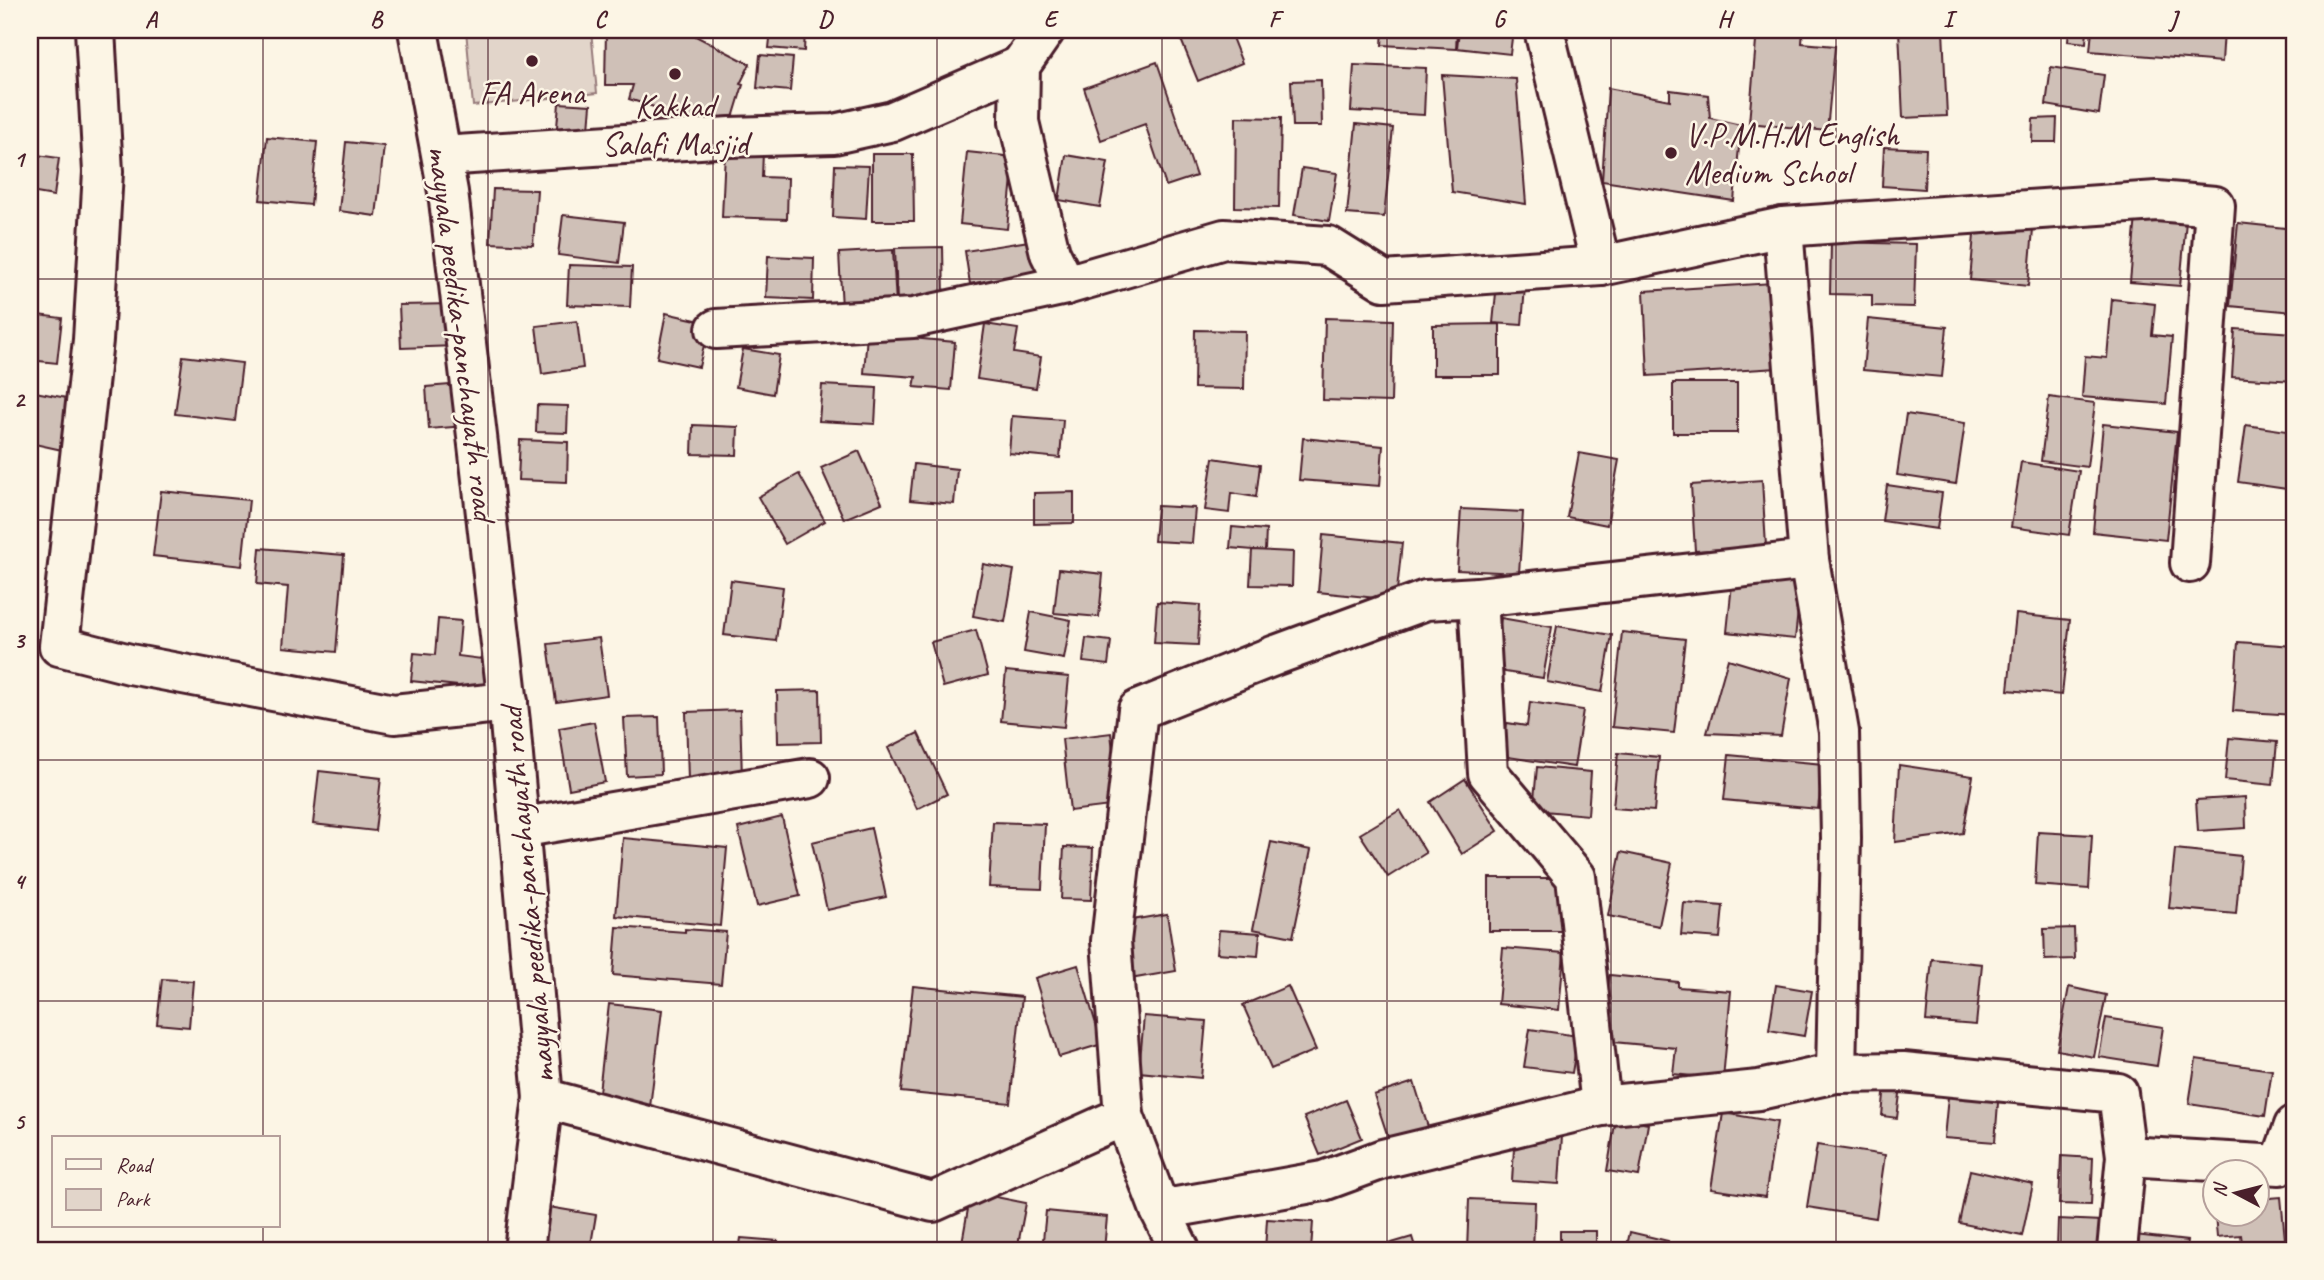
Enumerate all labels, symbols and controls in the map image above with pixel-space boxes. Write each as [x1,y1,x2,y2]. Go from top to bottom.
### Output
text: A [145,5,159,34]
text: B [370,5,384,34]
text: C [595,5,609,34]
text: D [818,5,834,34]
text: E [1044,5,1060,34]
text: F [1269,5,1285,34]
text: G [1493,5,1508,34]
text: H [1717,5,1735,34]
text: I [1943,5,1958,34]
text: J [2167,5,2180,34]
marker: FA Arena [524,53,540,69]
marker: Kakkad Salafi Masjid [667,66,683,82]
place label: FA Arena [479,72,587,114]
place label: Kakkad Salafi Masjid [602,85,753,165]
place label: V.P.M.H.M English Medium School [1685,114,1901,194]
street label: mayyala peedika-panchayath road [418,143,506,528]
text: 1 [14,145,27,174]
marker: V.P.M.H.M English Medium School [1663,145,1679,161]
text: 2 [14,385,27,414]
text: 3 [14,626,27,655]
street label: mayyala peedika-panchayath road [489,700,564,1085]
text: 4 [14,867,27,896]
text: 5 [14,1107,26,1136]
legend [52,1136,280,1228]
text: Road [116,1152,155,1178]
north arrow [2202,1158,2272,1228]
text: N [2207,1181,2233,1198]
text: Park [116,1186,151,1212]

